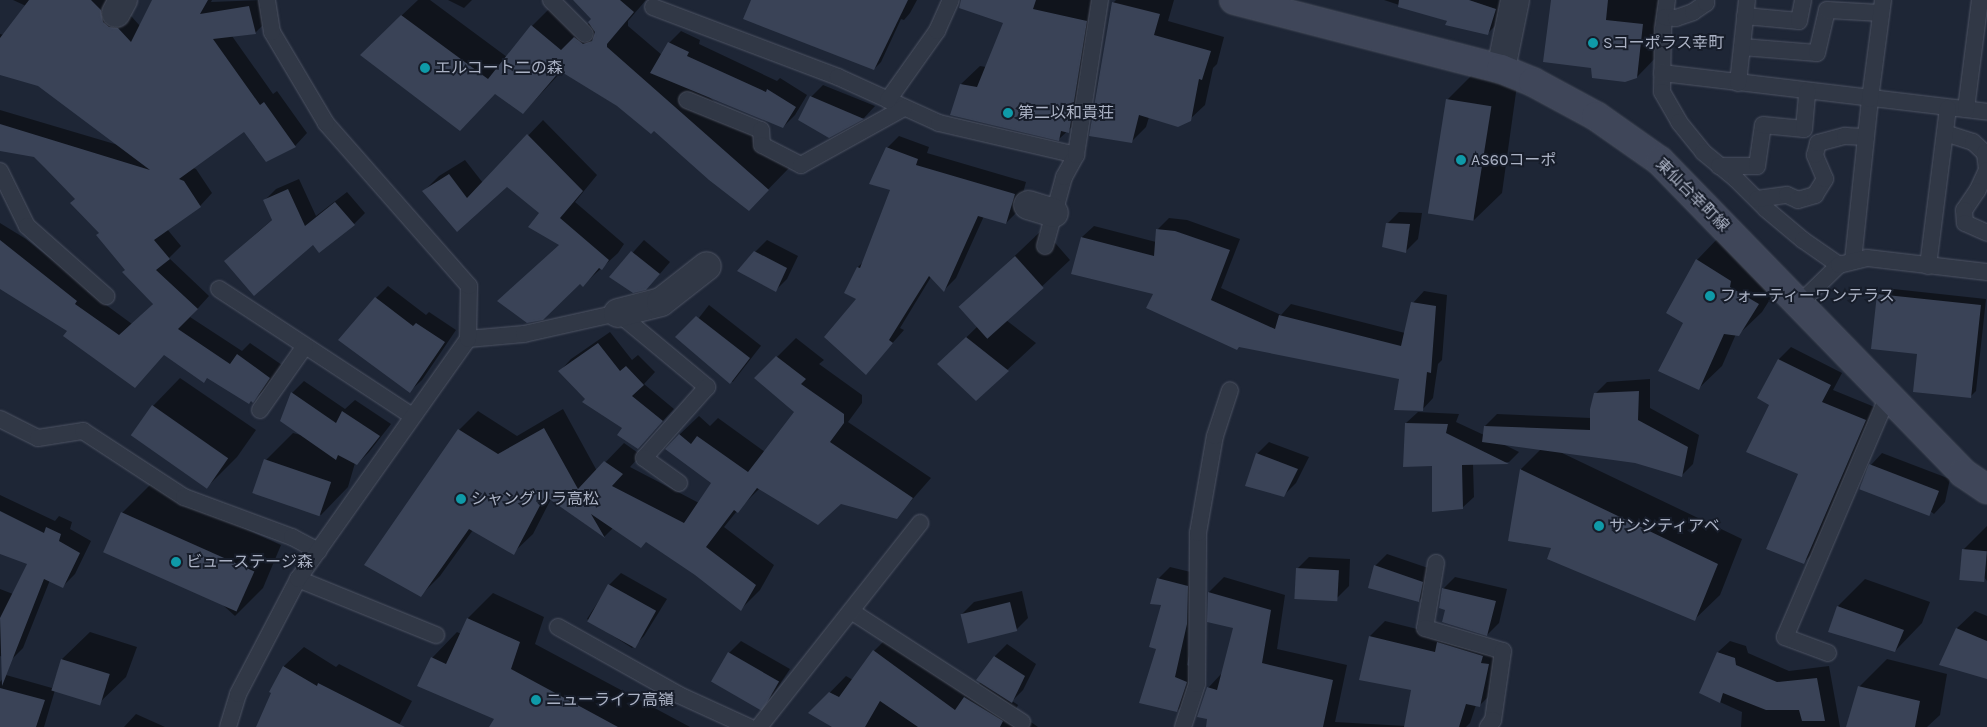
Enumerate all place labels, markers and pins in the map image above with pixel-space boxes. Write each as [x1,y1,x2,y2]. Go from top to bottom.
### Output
place label: Sコーポラス幸町 [1603,33,1725,53]
marker: Sコーポラス幸町 [1587,37,1599,49]
place label: エルコート二の森 [435,58,563,78]
marker: エルコート二の森 [419,62,431,74]
place label: 第二以和貴荘 [1018,103,1114,123]
marker: 第二以和貴荘 [1002,107,1014,119]
place label: AS60コーポ [1471,150,1557,170]
marker: AS60コーポ [1455,154,1467,166]
place label: フォーティーワンテラス [1720,286,1896,306]
marker: フォーティーワンテラス [1704,290,1716,302]
place label: シャングリラ高松 [471,489,599,509]
marker: シャングリラ高松 [455,493,467,505]
place label: サンシティアベ [1609,516,1721,536]
marker: サンシティアベ [1593,520,1605,532]
place label: ビューステージ森 [186,552,314,572]
marker: ビューステージ森 [170,556,182,568]
place label: ニューライフ高嶺 [546,690,674,710]
marker: ニューライフ高嶺 [530,694,542,706]

